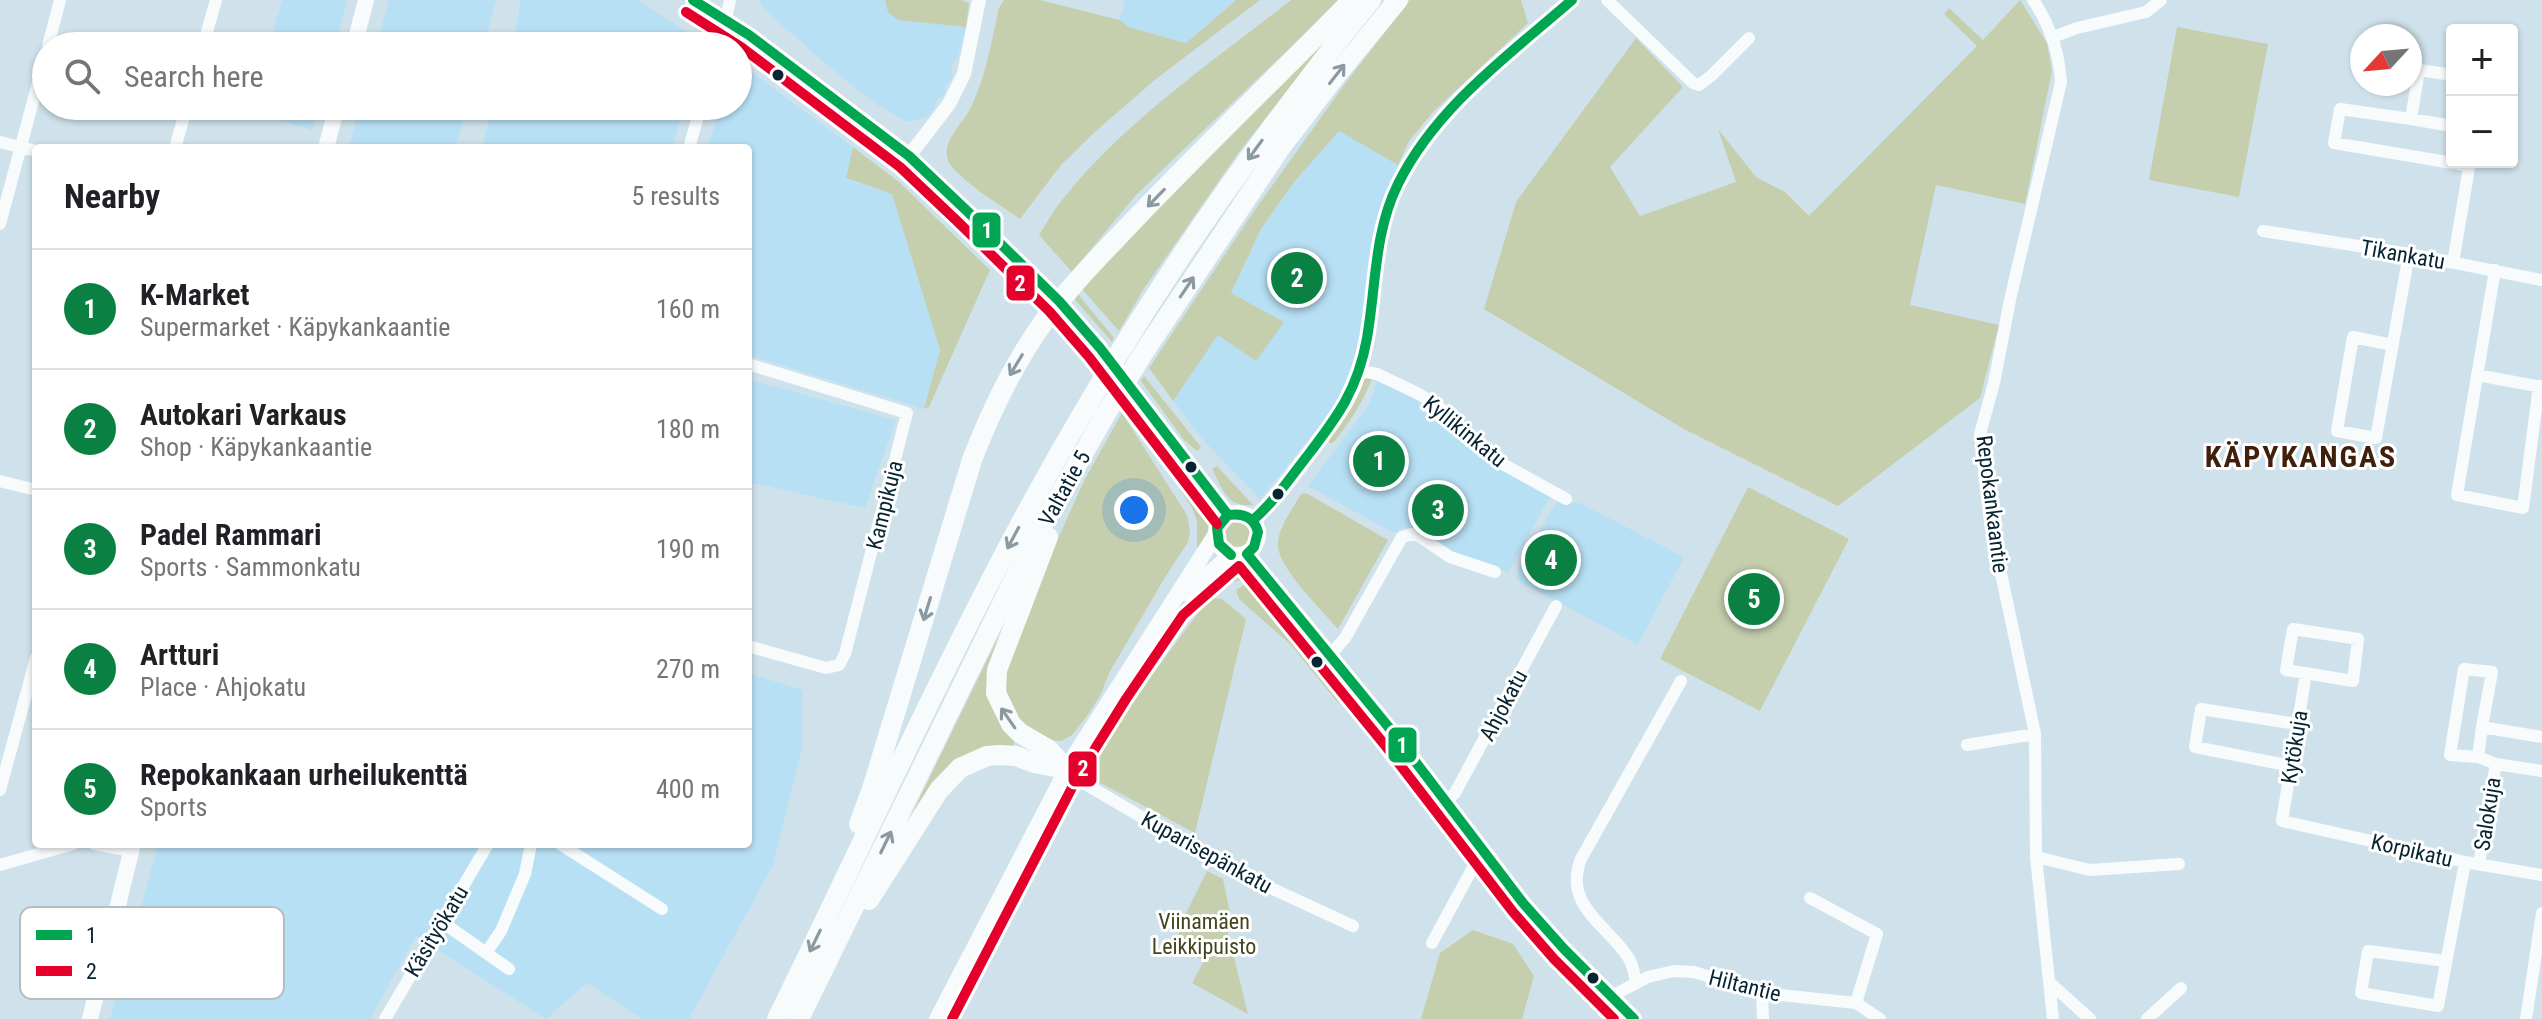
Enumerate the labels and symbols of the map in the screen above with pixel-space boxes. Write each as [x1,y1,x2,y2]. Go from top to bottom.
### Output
north arrow [2350,24,2422,96]
one-way arrow [1328,64,1346,85]
unlabelled marker [770,67,786,83]
one-way arrow [1246,138,1263,160]
one-way arrow [1147,188,1166,207]
line badge: 1 [971,211,1002,249]
text: 1 [981,218,993,243]
street label: Tikankatu [2359,235,2447,274]
pin: 2 [1271,248,1323,308]
line badge: 2 [1005,264,1036,302]
text: 2 [1014,271,1026,296]
one-way arrow [1179,276,1195,299]
one-way arrow [1008,353,1024,376]
street label: Kyllikinkatu [1418,390,1511,472]
pin: 1 [1353,431,1405,491]
street label: Repokankaantie [1972,434,2013,574]
district label: KÄPYKANGAS [2205,439,2397,474]
street label: Valtatie 5 [1034,446,1095,530]
street label: Kampikuja [861,458,908,552]
unlabelled marker [1183,459,1199,475]
pin: 3 [1412,480,1464,540]
unlabelled marker [1270,486,1286,502]
your location [1114,490,1154,530]
one-way arrow [1004,526,1020,550]
pin: 4 [1525,530,1577,590]
pin: 5 [1728,569,1780,629]
one-way arrow [919,595,934,621]
unlabelled marker [1309,654,1325,670]
street label: Ahjokatu [1474,665,1533,745]
one-way arrow [1000,708,1017,729]
street label: Kytökuja [2276,709,2313,786]
line badge: 1 [1387,726,1418,764]
text: 1 [1396,733,1408,758]
line badge: 2 [1067,750,1098,788]
text: 2 [1077,756,1089,781]
street label: Salokuja [2469,776,2506,853]
street label: Kuparisepänkatu [1137,806,1276,899]
street label: Korpikatu [2369,829,2455,872]
one-way arrow [879,830,894,854]
street label: Käsityökatu [400,881,473,981]
legend [20,907,284,999]
park label: Viinamäen Leikkipuisto [1152,909,1256,959]
text: 1 [86,923,97,948]
one-way arrow [807,929,822,953]
text: 2 [86,959,97,984]
street label: Hiltantie [1706,964,1783,1006]
unlabelled marker [1585,970,1601,986]

